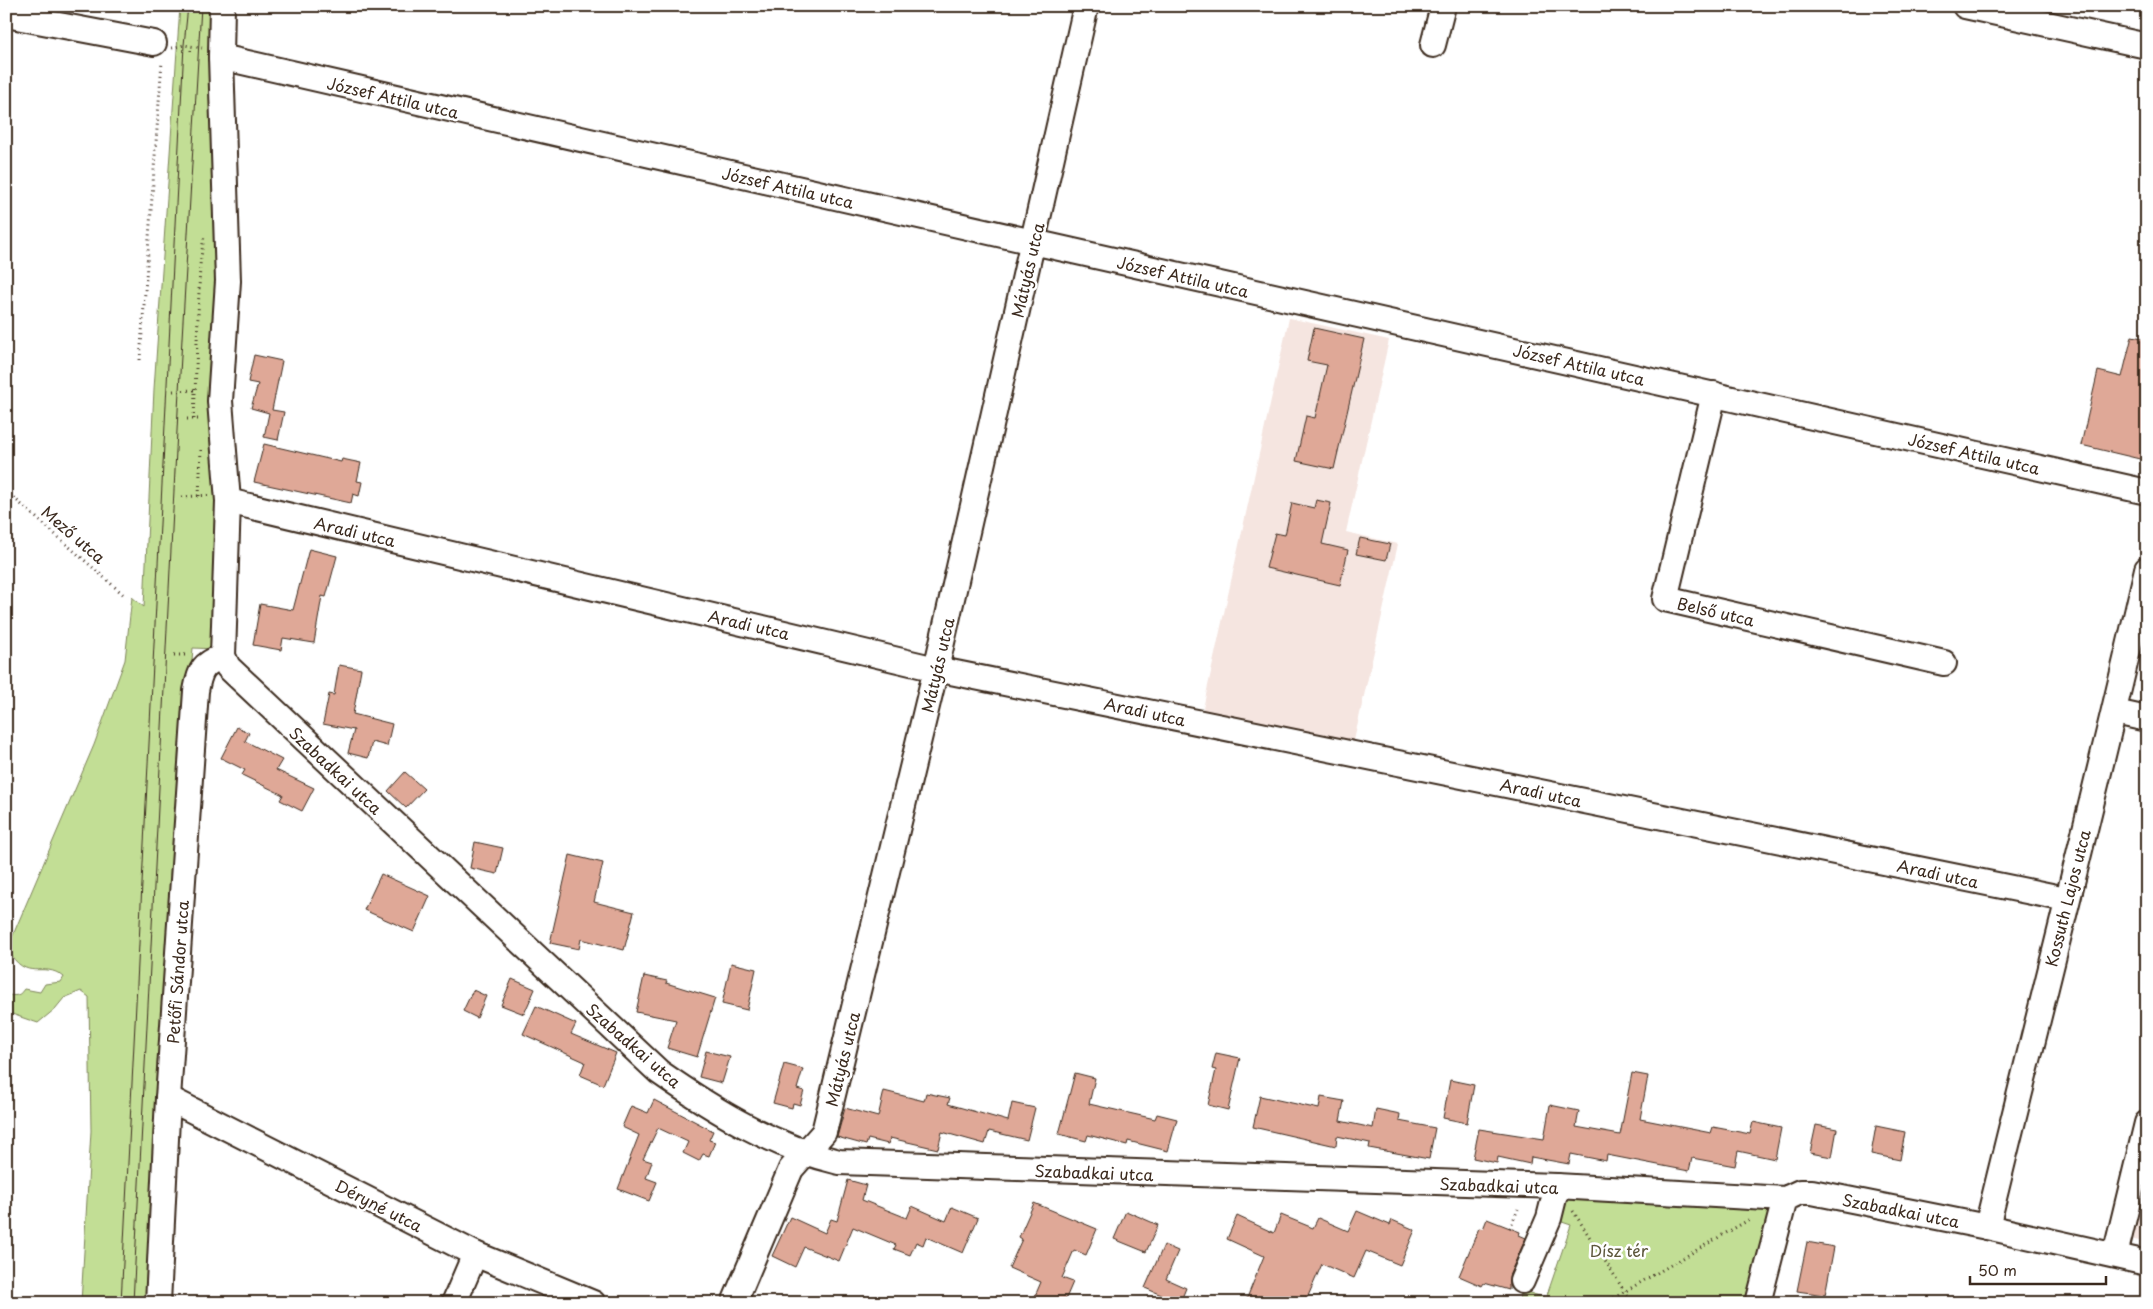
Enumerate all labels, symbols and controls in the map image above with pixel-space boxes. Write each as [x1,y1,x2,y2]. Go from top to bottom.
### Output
street label: József Attila utca [325,70,461,124]
street label: József Attila utca [720,160,856,214]
street label: Mátyás utca [1004,220,1050,320]
street label: József Attila utca [1115,249,1251,303]
street label: József Attila utca [1511,337,1647,391]
street label: József Attila utca [1906,426,2042,480]
street label: Mező utca [37,499,111,569]
street label: Aradi utca [312,510,398,552]
street label: Belső utca [1675,590,1757,632]
street label: Aradi utca [706,603,792,645]
street label: Mátyás utca [914,615,960,715]
street label: Aradi utca [1102,691,1188,731]
street label: Szabadkai utca [284,721,388,819]
street label: Aradi utca [1498,772,1584,812]
street label: Kossuth Lajos utca [2038,827,2096,969]
street label: Aradi utca [1895,853,1981,893]
street label: Petőfi Sándor utca [160,899,194,1045]
street label: Szabadkai utca [581,997,687,1093]
street label: Mátyás utca [819,1009,865,1109]
street label: Szabadkai utca [1034,1158,1154,1186]
street label: Szabadkai utca [1439,1171,1559,1199]
street label: Déryné utca [331,1173,427,1237]
street label: Szabadkai utca [1840,1187,1962,1233]
park label: Dísz tér [1590,1238,1649,1262]
scale bar [1970,1254,2107,1286]
text: 50 m [1978,1258,2017,1281]

